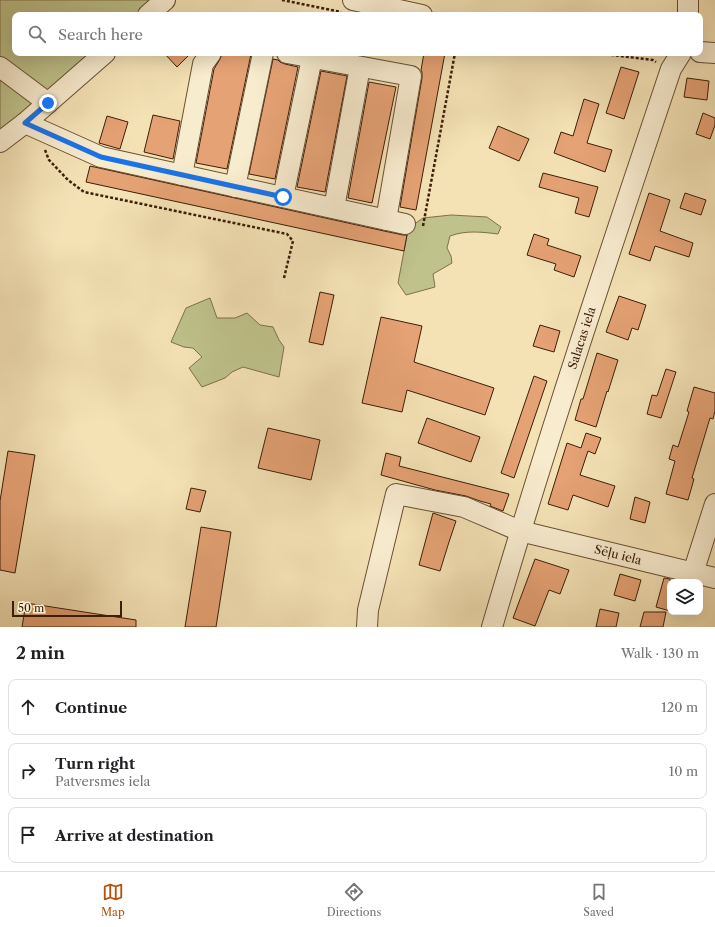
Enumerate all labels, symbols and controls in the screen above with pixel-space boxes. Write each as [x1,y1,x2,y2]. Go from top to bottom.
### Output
search box [12,12,703,56]
icon: search [26,23,48,45]
text: Search here [58,25,143,44]
route end [39,94,57,112]
route start [274,188,292,206]
street label: Salacas iela [564,304,599,371]
street label: Sēļu iela [593,541,644,569]
map controls [667,579,703,615]
button: layers [667,579,703,615]
scale bar [12,599,122,618]
text: 50 m [18,601,44,615]
text: 2 min [16,643,65,663]
text: Walk · 130 m [621,645,699,661]
icon: ahead [17,696,39,718]
text: Continue [55,698,127,717]
text: 120 m [661,699,698,715]
text: Turn right [55,754,135,773]
icon: right [17,760,39,782]
text: 10 m [669,763,698,779]
text: Patversmes iela [55,773,150,789]
icon: arrive [17,824,39,846]
text: Arrive at destination [55,826,214,845]
tab: Map [101,881,125,919]
tab: Directions [327,881,381,919]
tab: Saved [583,881,614,919]

